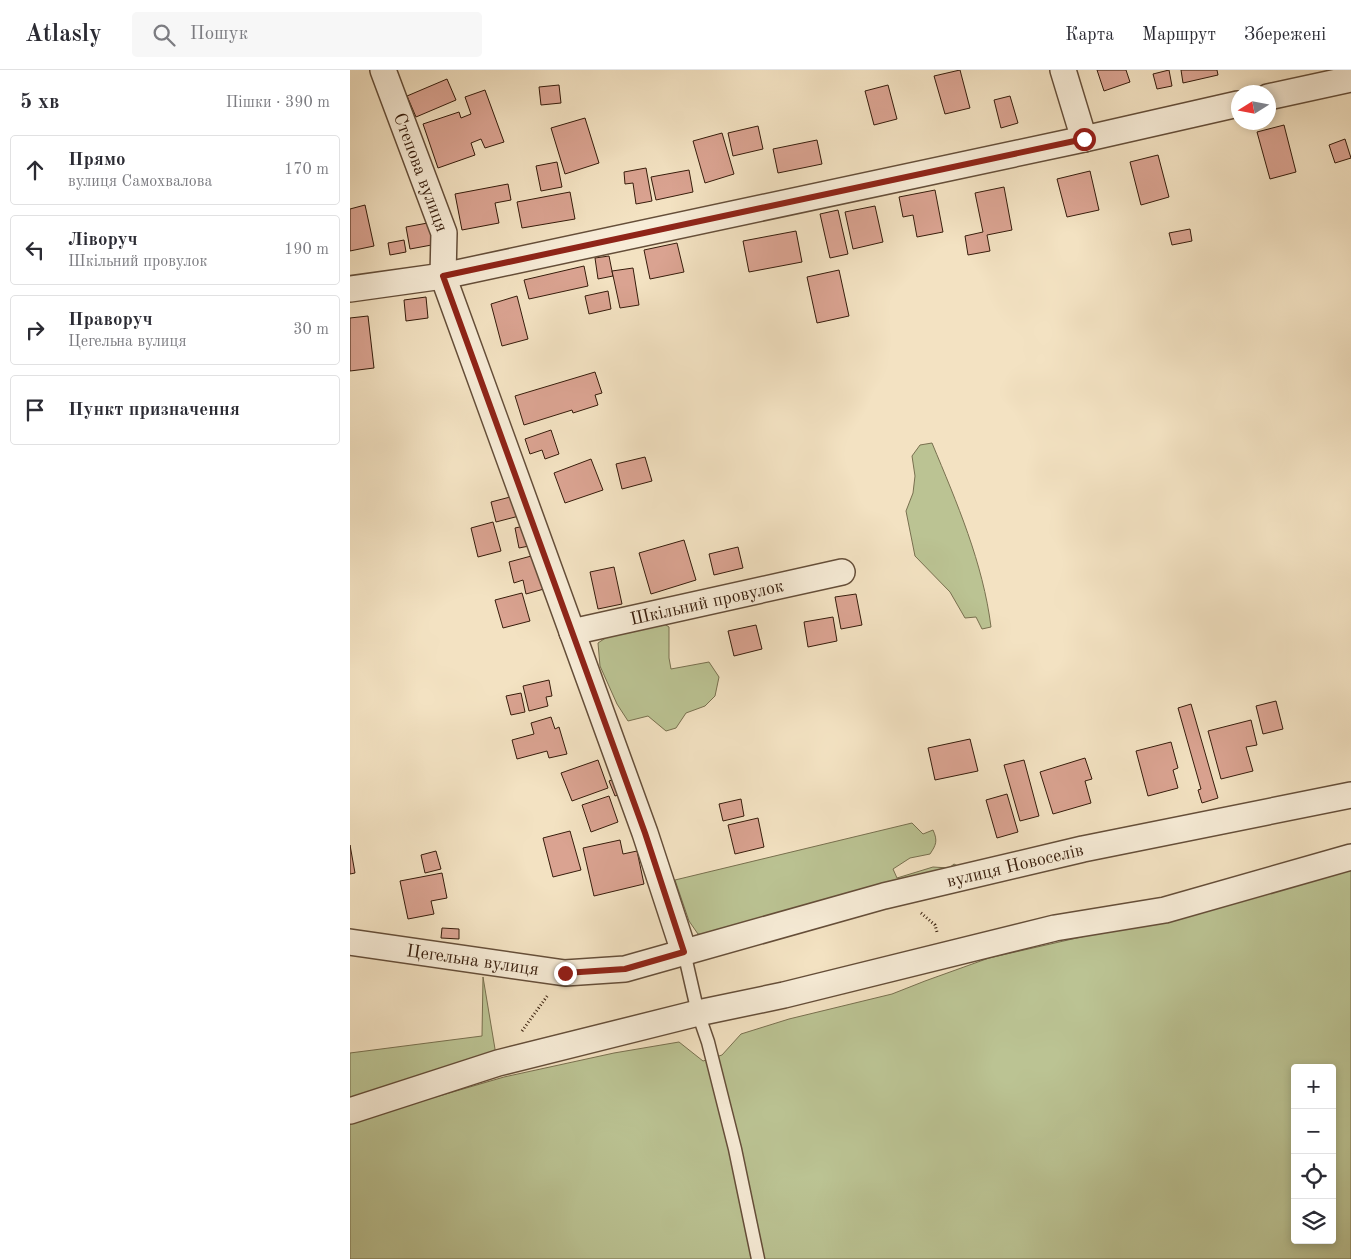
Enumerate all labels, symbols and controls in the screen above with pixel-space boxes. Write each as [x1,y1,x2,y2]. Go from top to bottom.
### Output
search box [132,12,482,57]
icon: search [150,21,178,49]
text: Atlasly [25,23,102,47]
text: Пошук [190,25,248,44]
text: Карта [1065,26,1114,44]
text: Маршрут [1142,26,1216,44]
text: Збережені [1244,26,1326,44]
north arrow [1231,85,1276,130]
text: 5 хв [20,92,59,113]
text: Пішки · 390 m [226,95,330,111]
street label: Степова вулиця [390,111,451,234]
route start [1073,128,1096,151]
text: Прямо [68,151,126,170]
icon: ahead [21,156,49,184]
text: 170 m [284,162,329,178]
text: вулиця Самохвалова [68,174,212,190]
text: Ліворуч [68,231,138,250]
icon: left [21,236,49,264]
text: 190 m [284,242,329,258]
text: Шкільний провулок [68,254,207,270]
text: Праворуч [68,311,153,330]
icon: right [21,316,49,344]
text: 30 m [293,322,329,338]
text: Цегельна вулиця [68,334,187,350]
icon: arrive [21,396,49,424]
text: Пункт призначення [68,401,240,420]
street label: Шкільний провулок [628,577,786,629]
street label: вулиця Новоселів [945,841,1085,891]
street label: Цегельна вулиця [405,942,540,979]
route end [554,962,577,985]
map controls [1291,1064,1336,1244]
button: + [1291,1064,1336,1109]
button: − [1291,1109,1336,1154]
button: locate [1291,1154,1336,1199]
button: layers [1291,1199,1336,1244]

